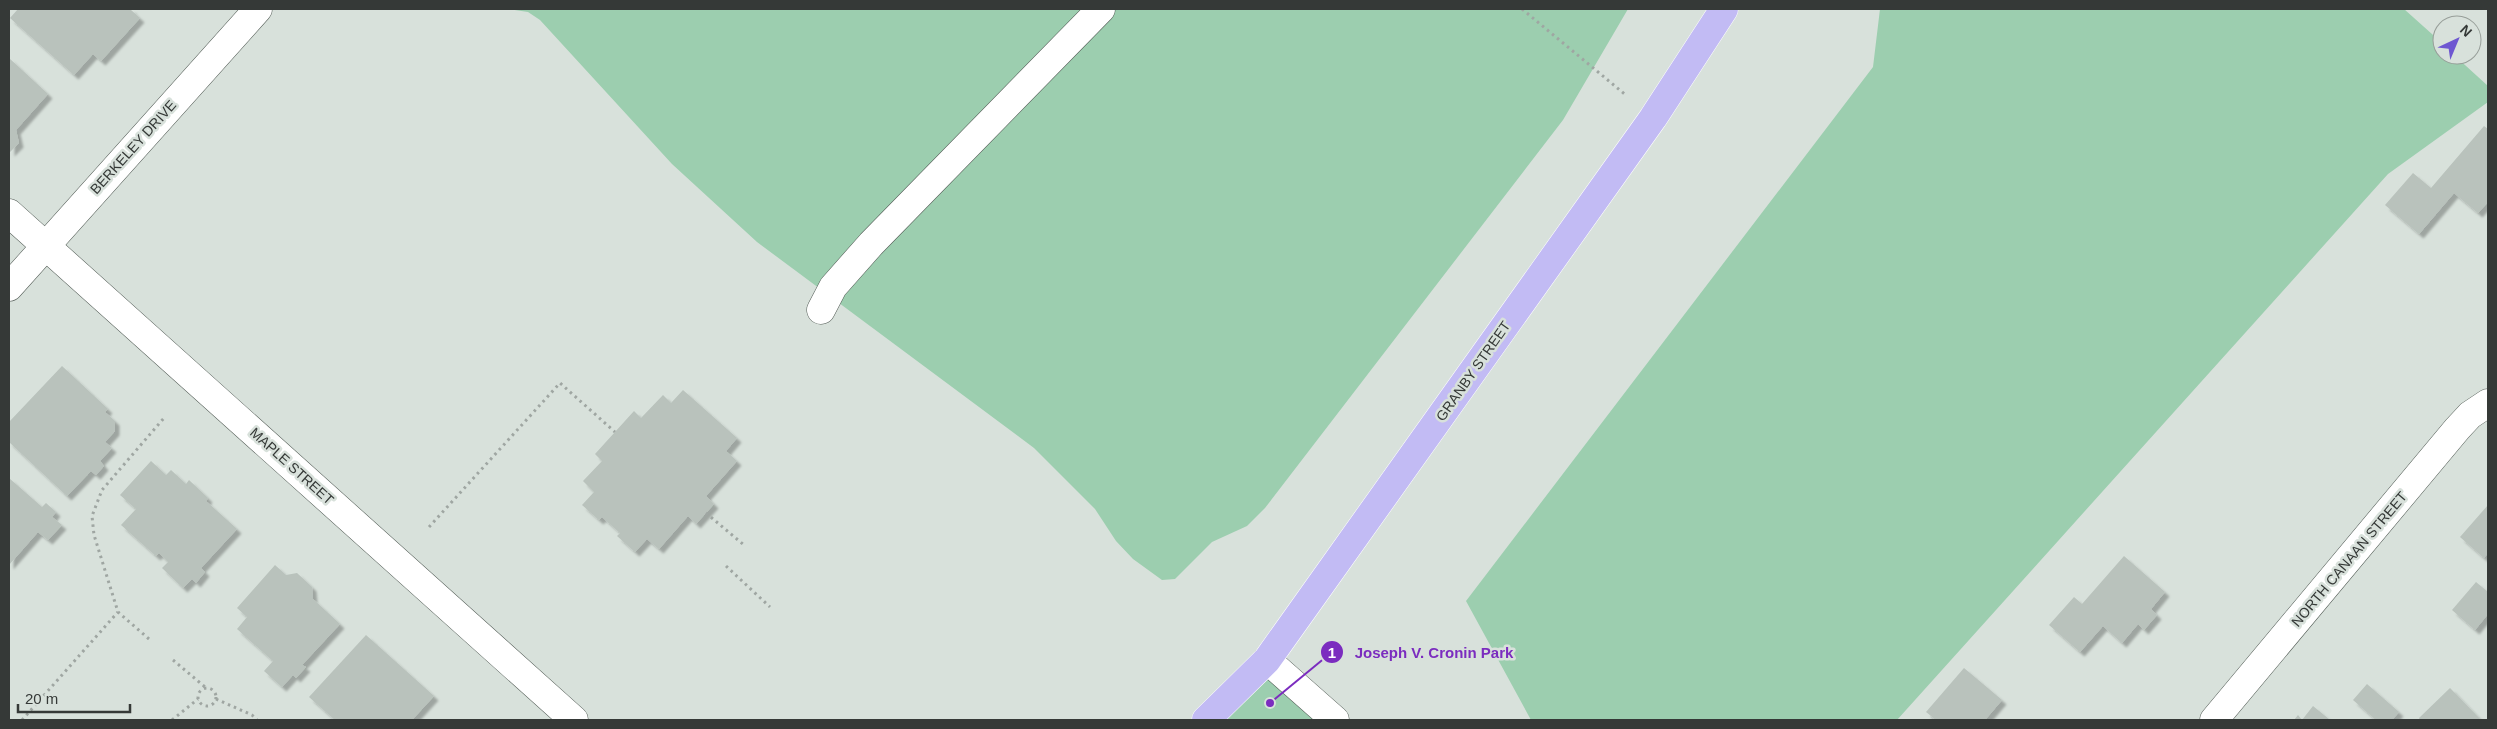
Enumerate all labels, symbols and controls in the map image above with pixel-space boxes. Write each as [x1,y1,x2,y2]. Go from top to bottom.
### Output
north arrow [2432,15,2482,65]
text: N [2457,21,2475,40]
street label: BERKELEY DRIVE [87,97,179,197]
street label: GRANBY STREET [1433,318,1514,424]
street label: MAPLE STREET [247,424,337,508]
street label: NORTH CANAAN STREET [2288,488,2410,630]
callout: Joseph V. Cronin Park [1320,637,1523,667]
text: 1 [1328,644,1336,661]
text: Joseph V. Cronin Park [1355,644,1514,661]
scale bar [18,682,130,714]
text: 20 m [25,690,58,707]

